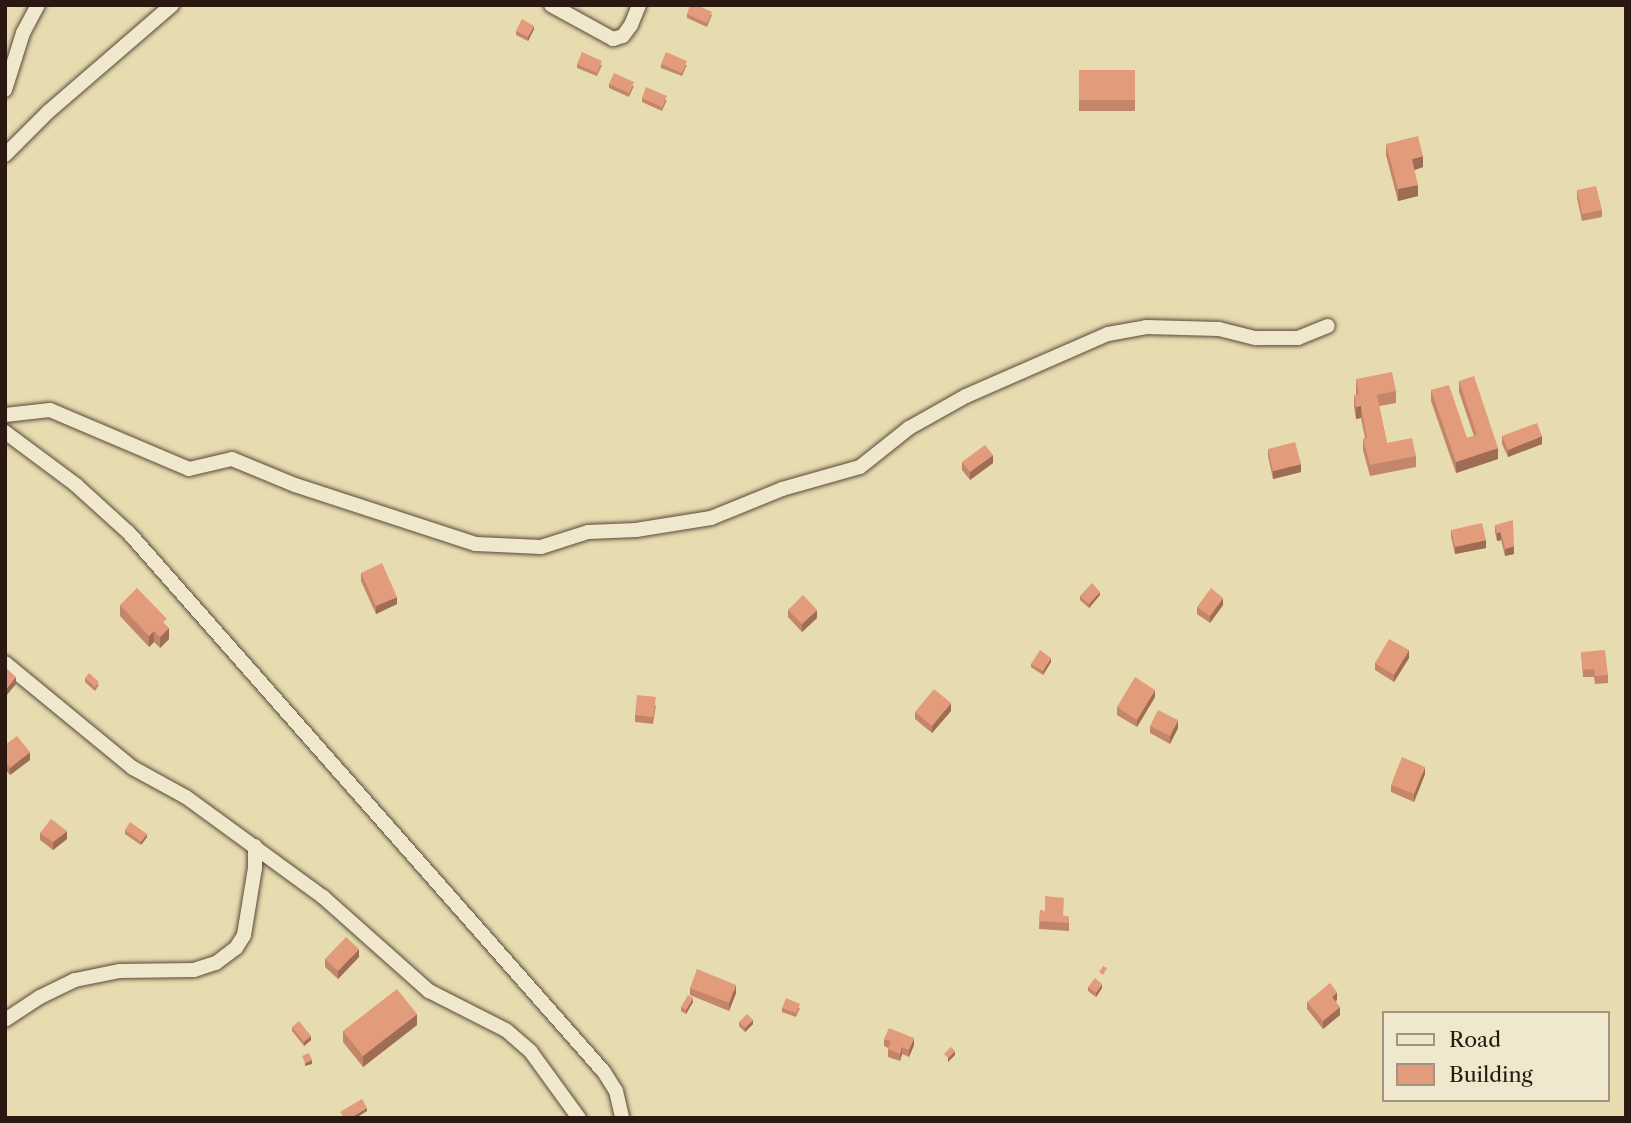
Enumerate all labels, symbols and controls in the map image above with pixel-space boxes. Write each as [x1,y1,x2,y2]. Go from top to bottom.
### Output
legend [1382,1011,1610,1102]
text: Road [1449,1027,1501,1052]
text: Building [1449,1062,1533,1087]

